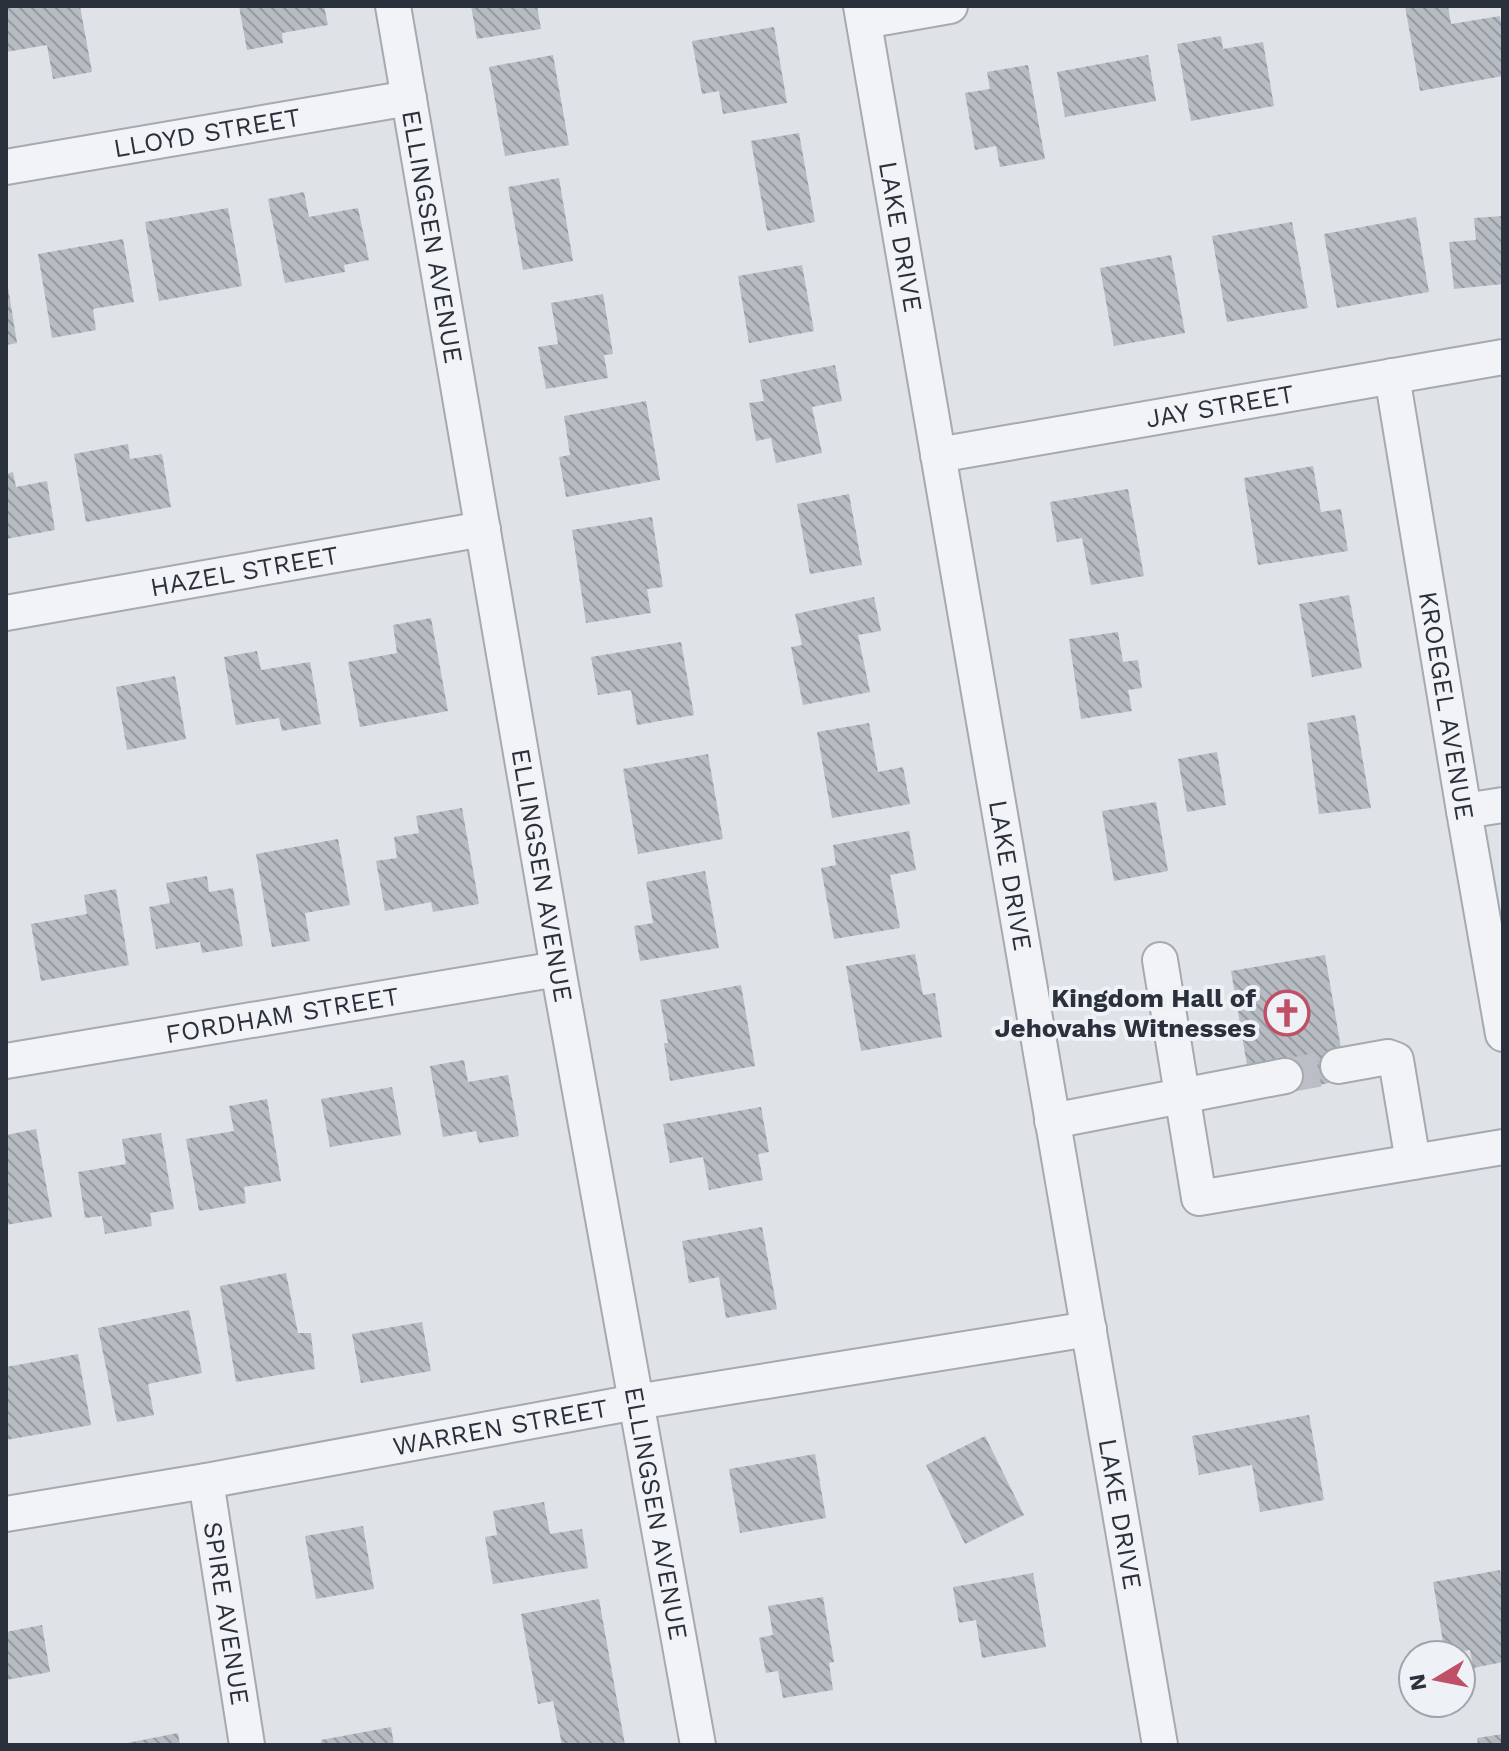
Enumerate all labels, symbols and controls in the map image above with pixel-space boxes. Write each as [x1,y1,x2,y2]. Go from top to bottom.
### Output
street label: LLOYD STREET [111,102,303,163]
street label: ELLINGSEN AVENUE [396,108,469,366]
street label: LAKE DRIVE [873,159,928,314]
street label: JAY STREET [1143,379,1296,434]
street label: HAZEL STREET [148,540,341,602]
street label: KROEGEL AVENUE [1413,589,1480,822]
street label: ELLINGSEN AVENUE [505,746,579,1004]
street label: LAKE DRIVE [983,798,1038,953]
street label: FORDHAM STREET [163,981,401,1049]
place label: Kingdom Hall of Jehovahs Witnesses [995,983,1256,1043]
church icon: Kingdom Hall of Jehovahs Witnesses [1263,989,1311,1037]
street label: ELLINGSEN AVENUE [619,1384,694,1642]
street label: WARREN STREET [390,1392,610,1461]
street label: LAKE DRIVE [1093,1436,1148,1592]
street label: SPIRE AVENUE [198,1520,256,1707]
north arrow [1397,1639,1477,1719]
text: N [1404,1672,1432,1693]

